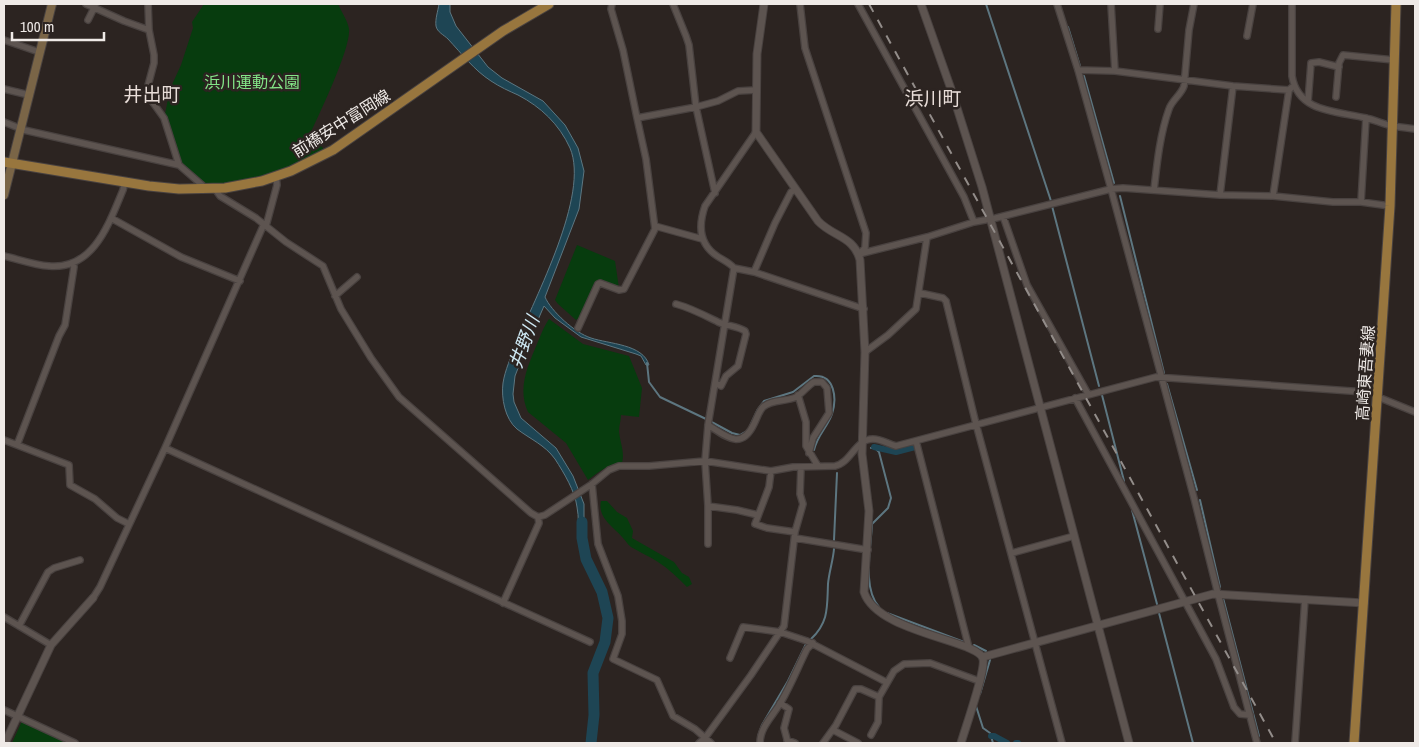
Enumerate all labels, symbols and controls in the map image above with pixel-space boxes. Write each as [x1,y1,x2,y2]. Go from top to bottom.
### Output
scale bar [12,10,105,42]
text: 100 m [20,16,54,37]
park label: 浜川運動公園 [204,71,300,93]
district label: 井出町 [123,81,181,107]
street label: 前橋安中富岡線 [288,84,394,162]
district label: 浜川町 [904,85,962,111]
water label: 井野川 [503,310,546,372]
street label: 高崎東吾妻線 [1351,324,1379,422]

